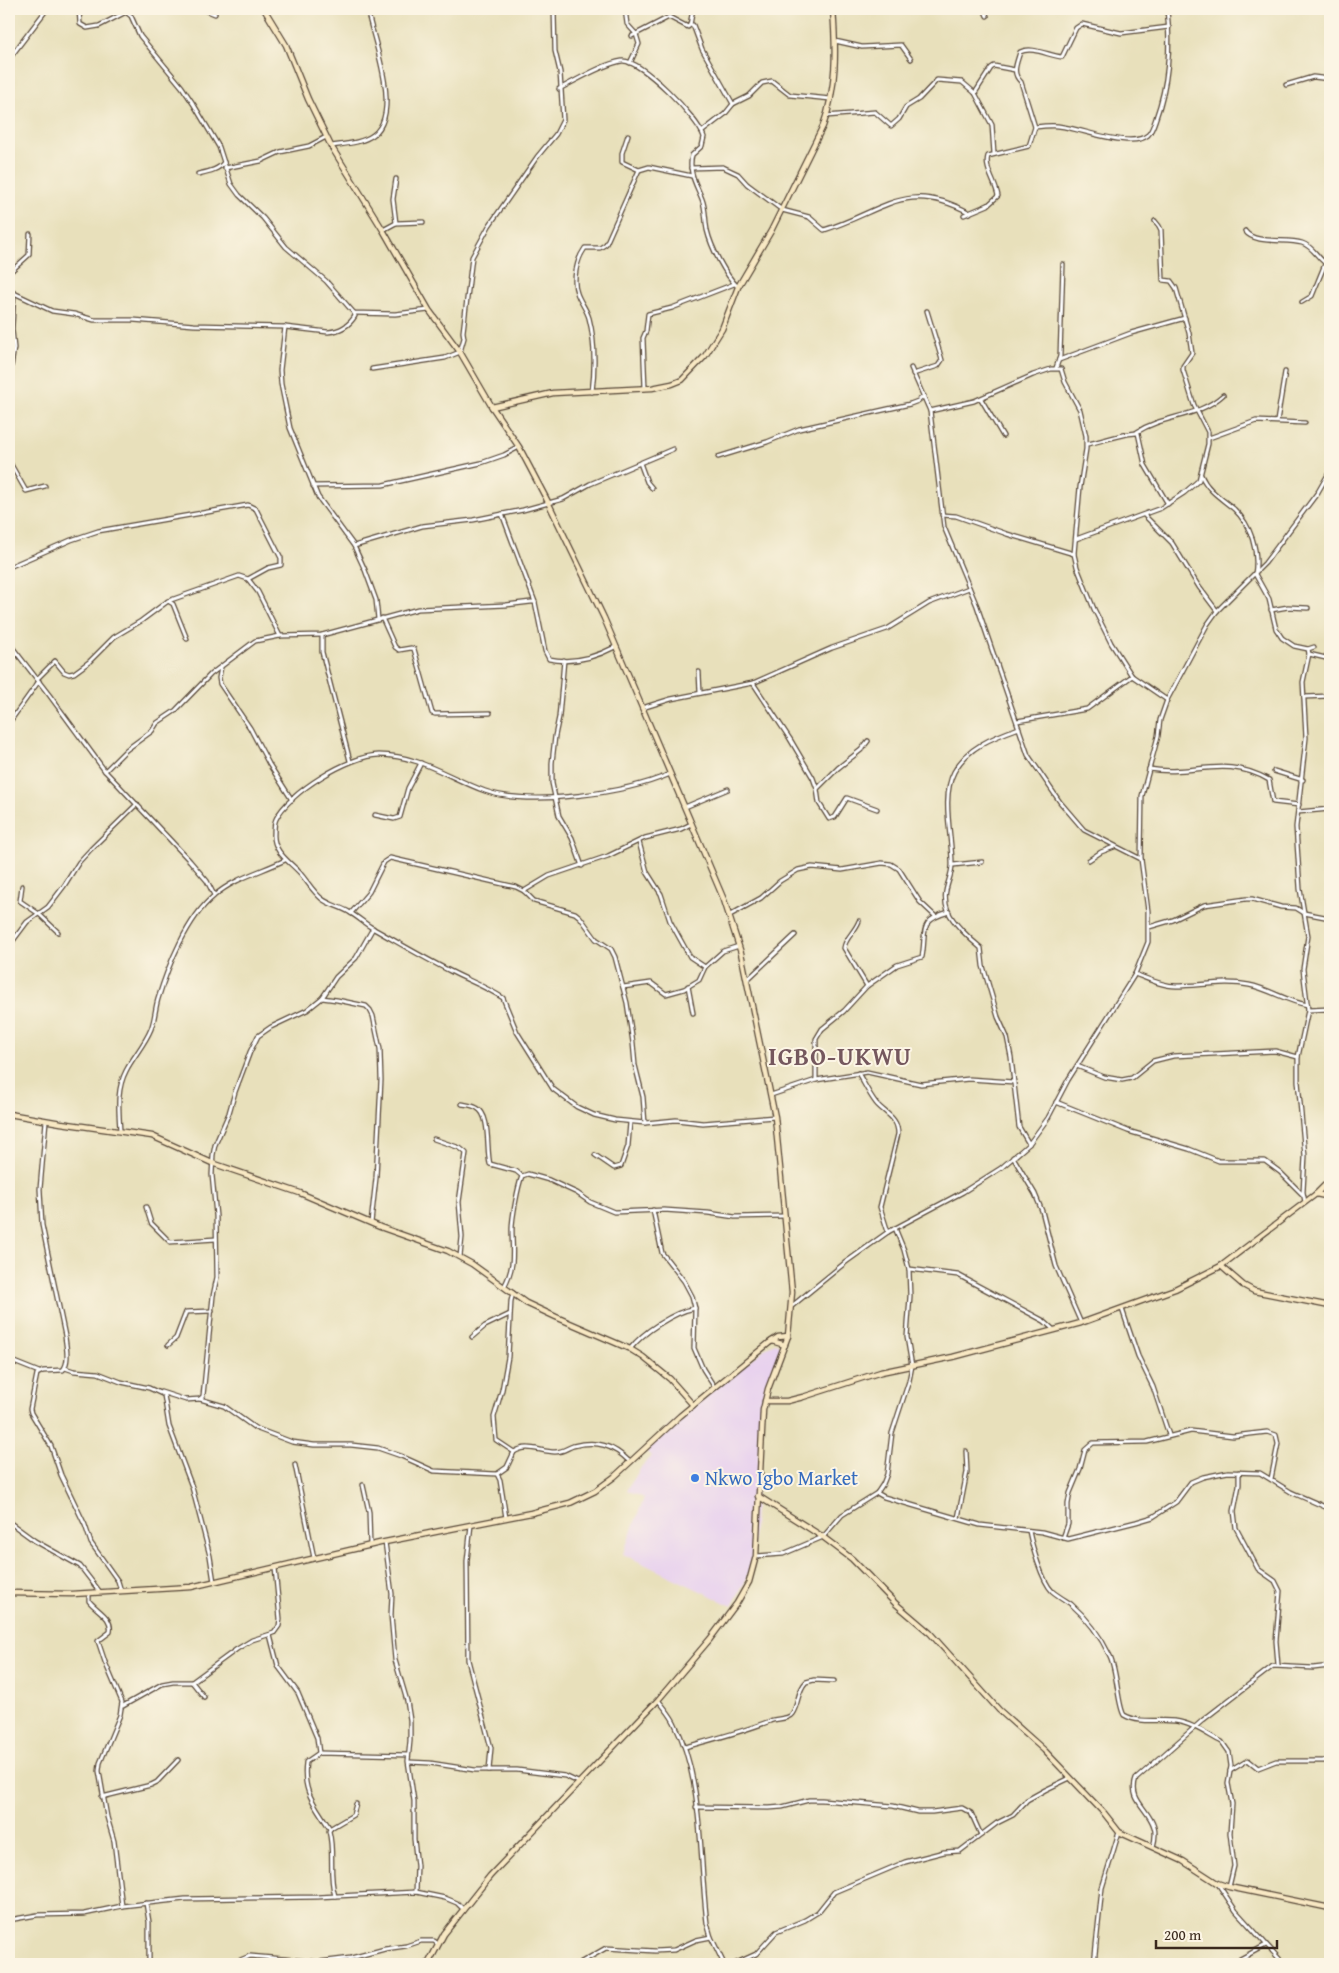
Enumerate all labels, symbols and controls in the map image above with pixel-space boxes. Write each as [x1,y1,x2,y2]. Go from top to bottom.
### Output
district label: IGBO-UKWU [768,1038,912,1074]
place label: Nkwo Igbo Market [705,1463,858,1492]
marker: Nkwo Igbo Market [689,1472,701,1484]
scale bar [1156,1918,1278,1950]
text: 200 m [1164,1924,1202,1945]

